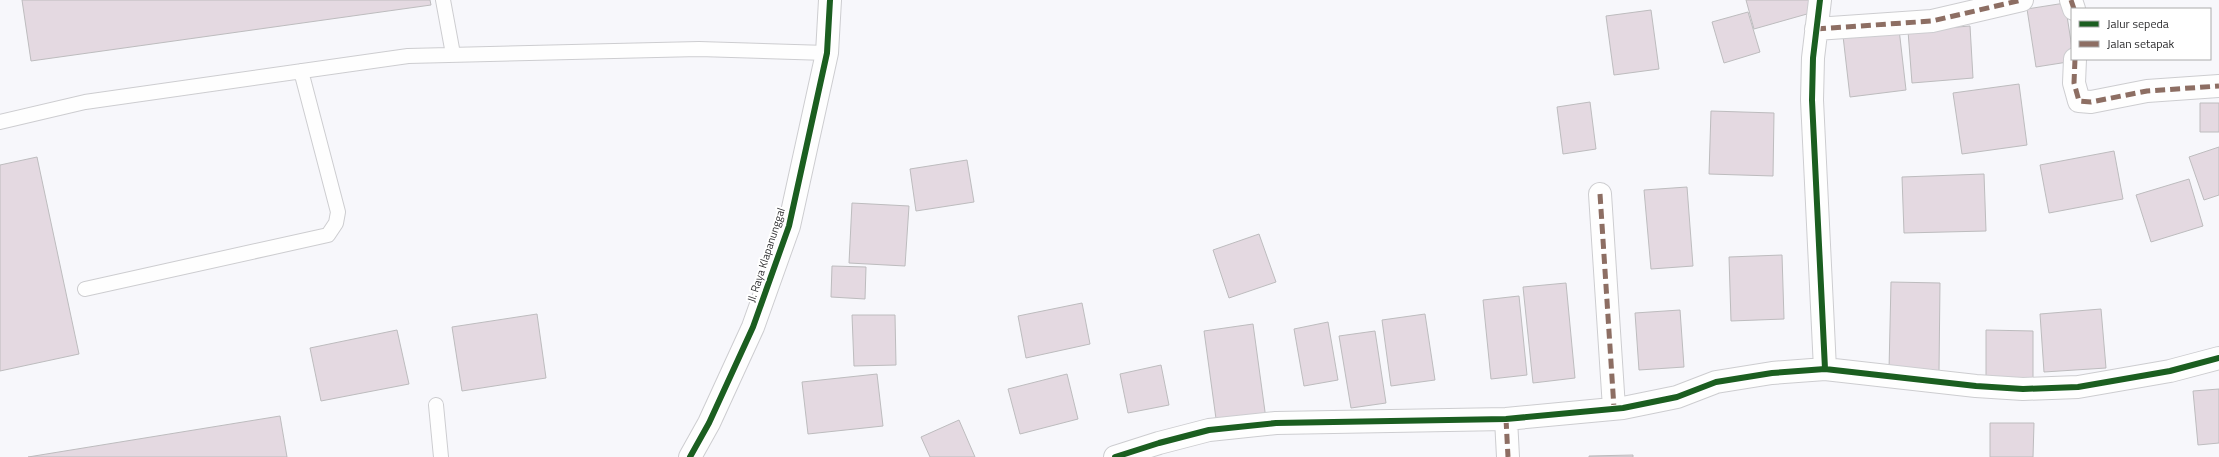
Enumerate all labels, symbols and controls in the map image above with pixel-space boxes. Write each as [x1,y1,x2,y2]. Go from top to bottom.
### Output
legend [2071,8,2211,60]
text: Jalur sepeda [2107,14,2169,33]
text: Jalan setapak [2107,34,2175,53]
street label: Jl. Raya Klapanunggal [743,206,789,304]

